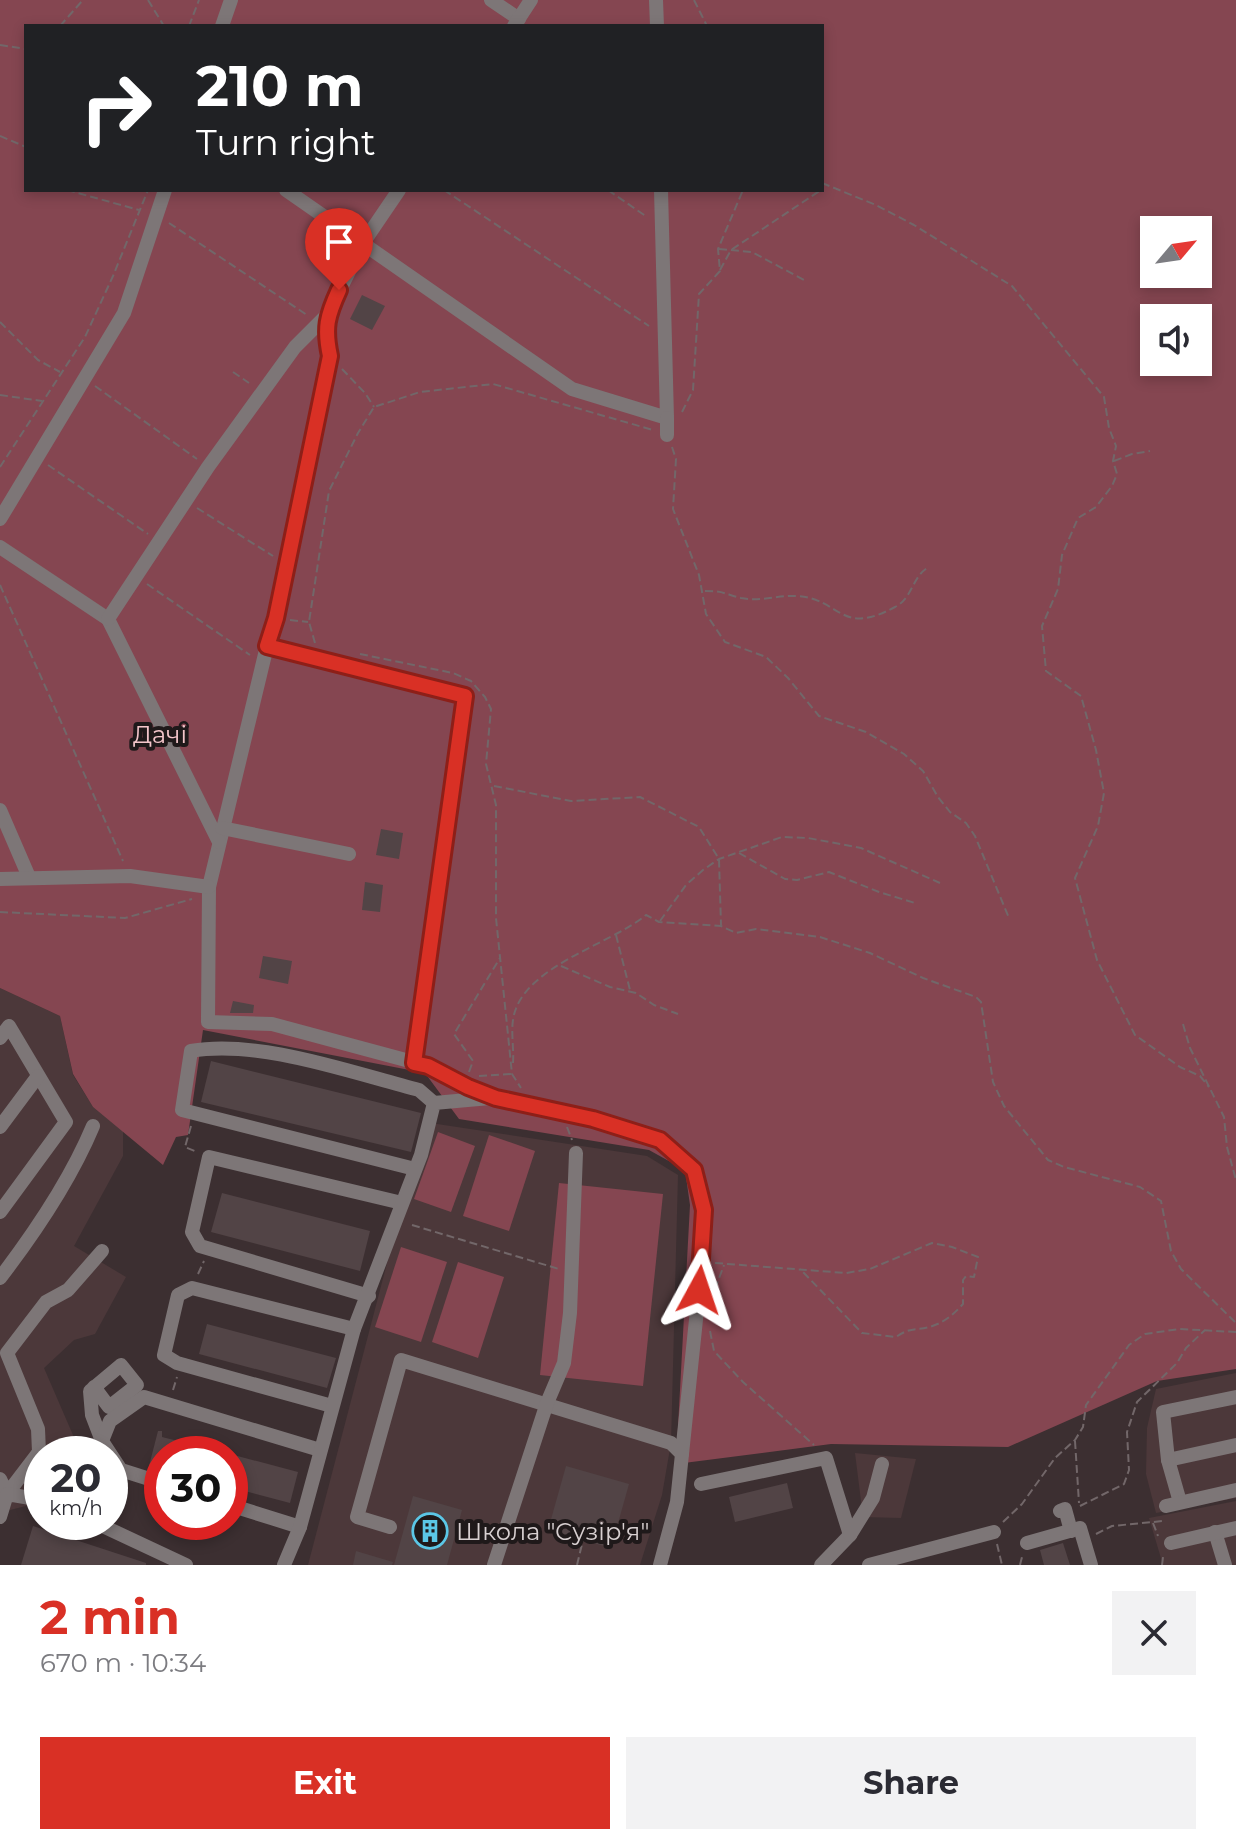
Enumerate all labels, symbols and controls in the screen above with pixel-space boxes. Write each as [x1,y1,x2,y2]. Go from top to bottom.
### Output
text: 210 m [196,52,364,120]
icon: right [64,56,168,160]
text: Turn right [196,120,376,164]
pin [305,208,373,290]
north arrow [1140,216,1212,288]
map controls [1140,216,1212,376]
icon: arrive [317,220,361,264]
button: sound [1140,304,1212,376]
park label: Дачі [133,720,187,749]
position arrow [657,1248,741,1332]
speed limit sign: 30 [144,1436,248,1540]
text: 20 [51,1453,101,1502]
text: km/h [49,1496,103,1520]
building icon: Школа "Сузір'я" [411,1512,449,1550]
place label: Школа "Сузір'я" [456,1517,649,1546]
text: 2 min [40,1588,180,1646]
button: close [1112,1591,1196,1675]
text: 670 m · 10:34 [40,1647,206,1679]
button: Exit [40,1737,610,1829]
button: Share [626,1737,1196,1829]

